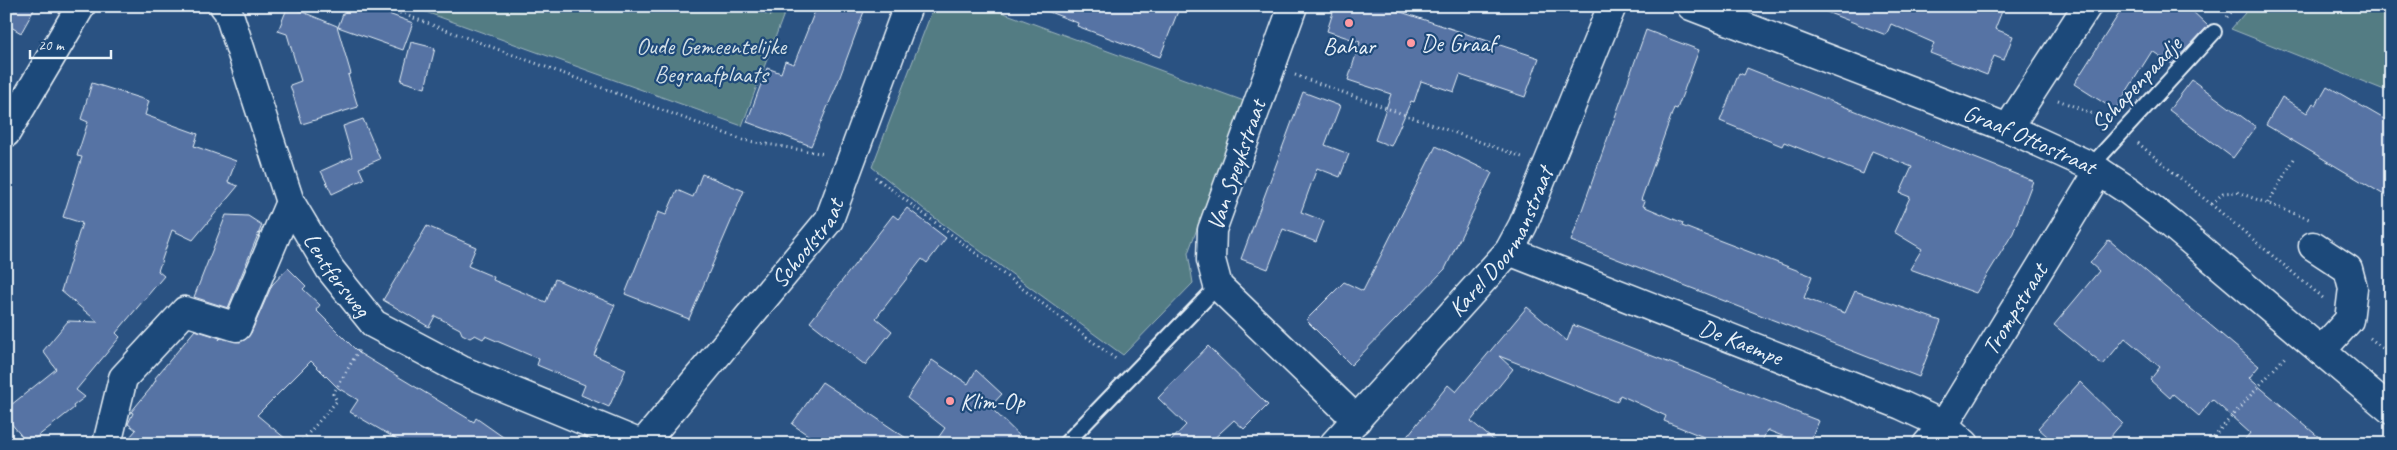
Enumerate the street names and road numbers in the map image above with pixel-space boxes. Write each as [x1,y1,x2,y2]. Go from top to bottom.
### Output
street label: Schapenpaadje [2084,28,2189,138]
street label: Van Speykstraat [1200,94,1273,234]
street label: Graaf Ottostraat [1959,97,2104,182]
street label: Karel Doormanstraat [1442,160,1561,323]
street label: Schoolstraat [764,193,851,294]
street label: Lentfersweg [297,227,378,324]
street label: Trompstraat [1975,256,2055,361]
street label: De Kaempe [1695,312,1789,373]

